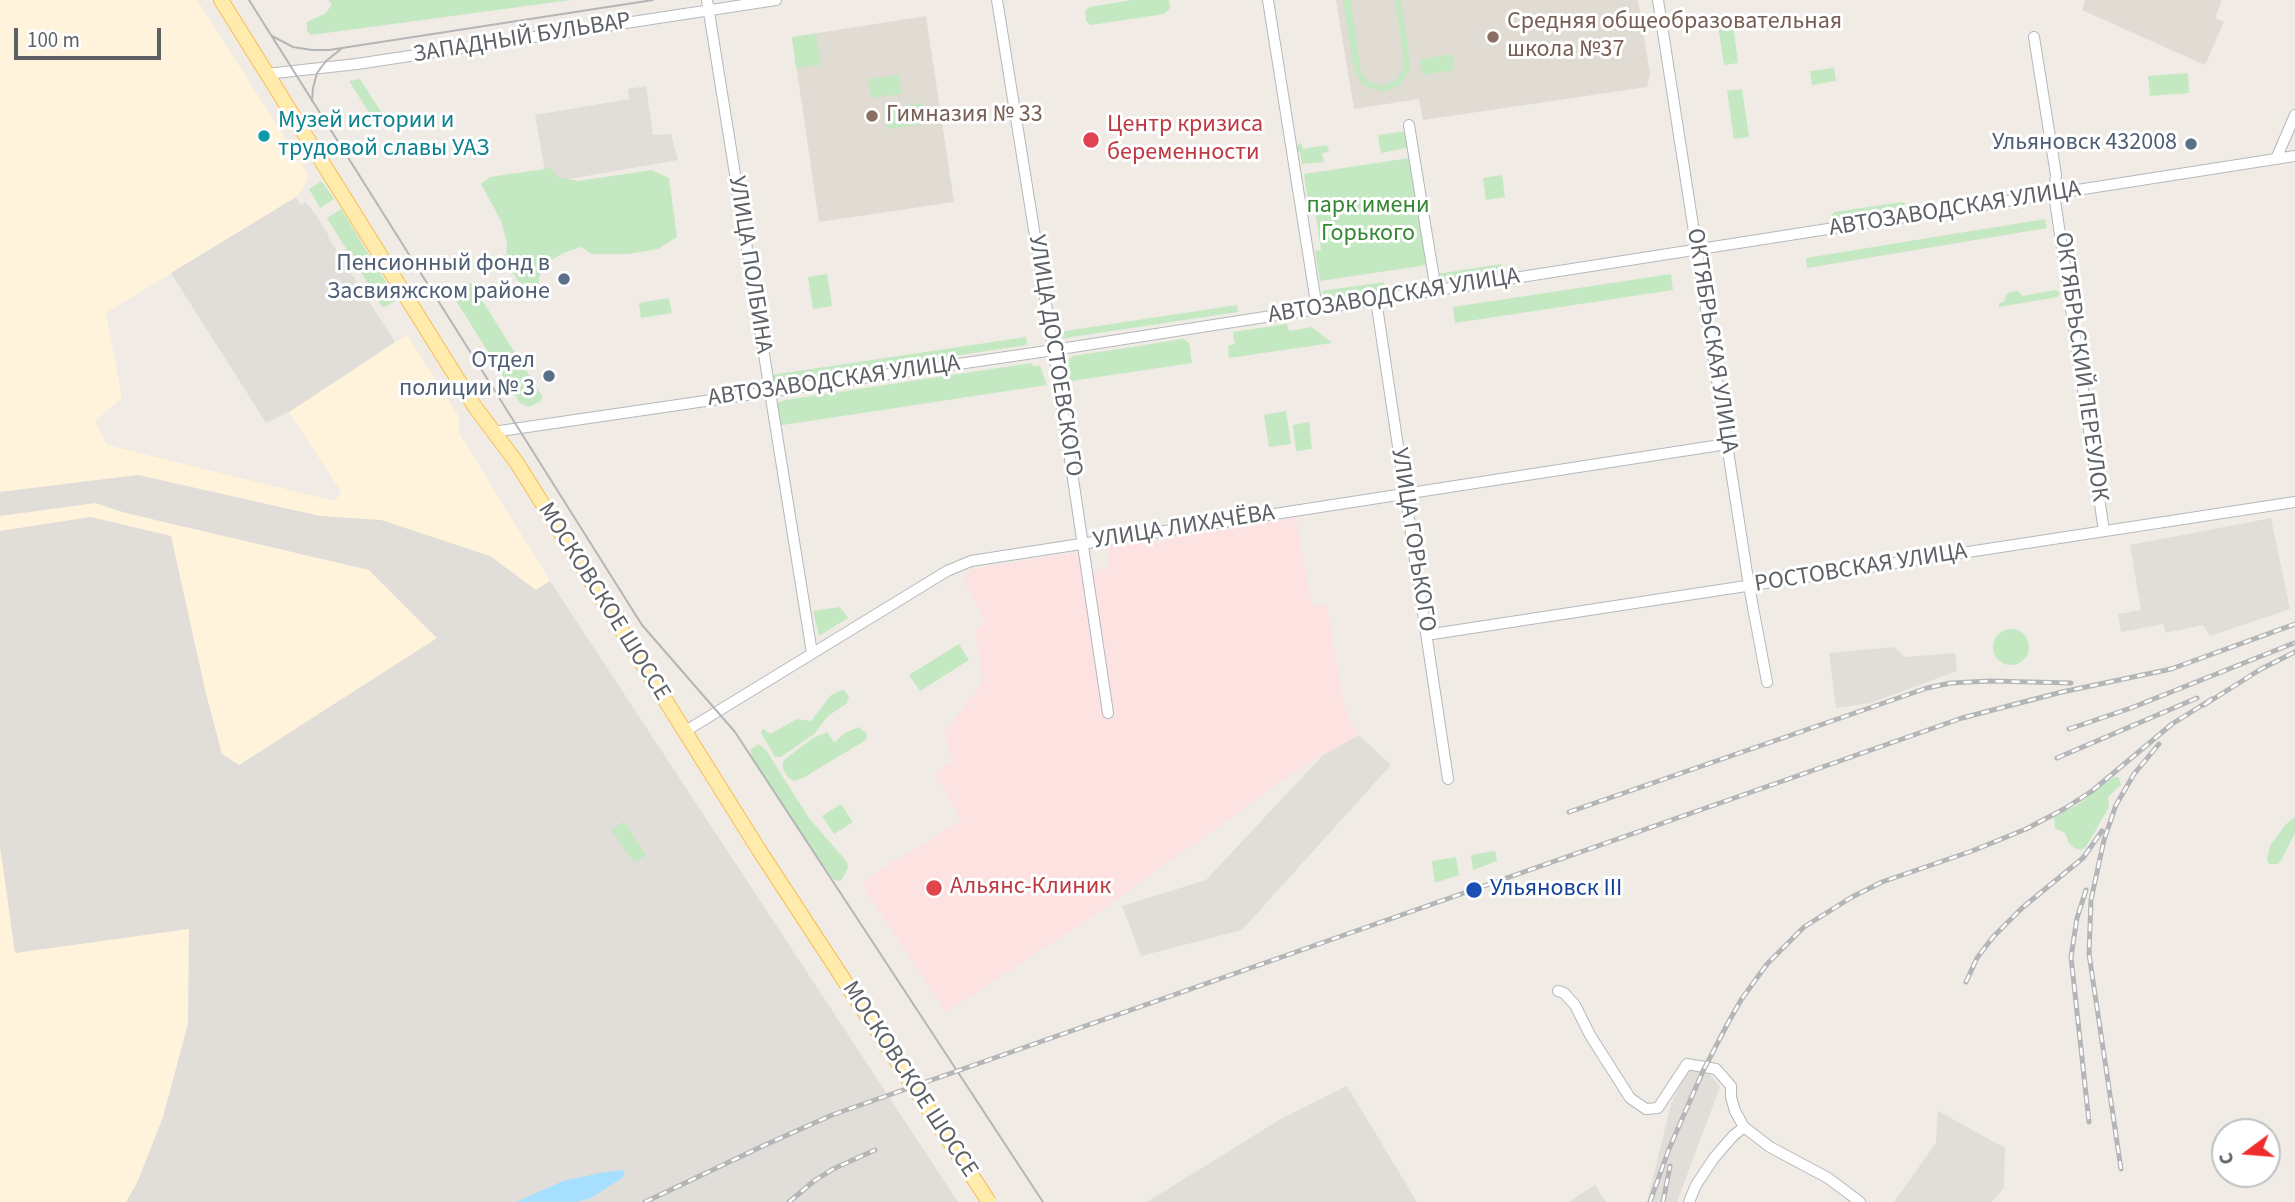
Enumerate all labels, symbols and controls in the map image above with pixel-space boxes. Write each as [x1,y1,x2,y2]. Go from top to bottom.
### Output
street label: ЗАПАДНЫЙ БУЛЬВАР [411,8,633,70]
place label: Средняя общеобразовательная школа №37 [1507,9,1842,65]
scale bar [18,14,164,58]
text: 100 m [27,25,80,55]
marker: Средняя общеобразовательная школа №37 [1485,29,1501,45]
place label: Гимназия № 33 [886,102,1043,130]
place label: Музей истории и трудовой славы УАЗ [278,108,490,164]
marker: Гимназия № 33 [864,108,880,124]
place label: Центр кризиса беременности [1107,112,1263,168]
marker: Музей истории и трудовой славы УАЗ [256,128,272,144]
marker: Центр кризиса беременности [1081,130,1101,150]
place label: Ульяновск 432008 [1992,130,2177,158]
marker: Ульяновск 432008 [2183,136,2199,152]
street label: УЛИЦА ПОЛБИНА [721,174,777,356]
street label: АВТОЗАВОДСКАЯ УЛИЦА [1827,176,2083,244]
park label: парк имени Горького [1306,193,1430,249]
street label: ОКТЯБРЬСКАЯ УЛИЦА [1679,227,1743,455]
street label: ОКТЯБРЬСКИЙ ПЕРЕУЛОК [2047,230,2113,504]
street label: УЛИЦА ДОСТОЕВСКОГО [1021,233,1087,479]
place label: Пенсионный фонд в Засвияжском районе [327,251,550,307]
street label: АВТОЗАВОДСКАЯ УЛИЦА [1266,263,1522,331]
marker: Пенсионный фонд в Засвияжском районе [556,271,572,287]
place label: Отдел полиции № 3 [399,348,535,404]
street label: АВТОЗАВОДСКАЯ УЛИЦА [706,350,962,414]
marker: Отдел полиции № 3 [541,368,557,384]
street label: УЛИЦА ГОРЬКОГО [1383,446,1441,634]
street label: МОСКОВСКОЕ ШОССЕ [530,498,676,706]
street label: УЛИЦА ЛИХАЧЁВА [1091,499,1277,557]
street label: РОСТОВСКАЯ УЛИЦА [1753,538,1969,600]
place label: Альянс-Клиник [950,874,1111,902]
place label: Ульяновск III [1490,876,1622,904]
marker: Альянс-Клиник [924,878,944,898]
marker: Ульяновск III [1464,880,1484,900]
street label: МОСКОВСКОЕ ШОССЕ [835,977,983,1183]
north arrow [2211,1118,2281,1188]
text: С [2213,1149,2242,1167]

